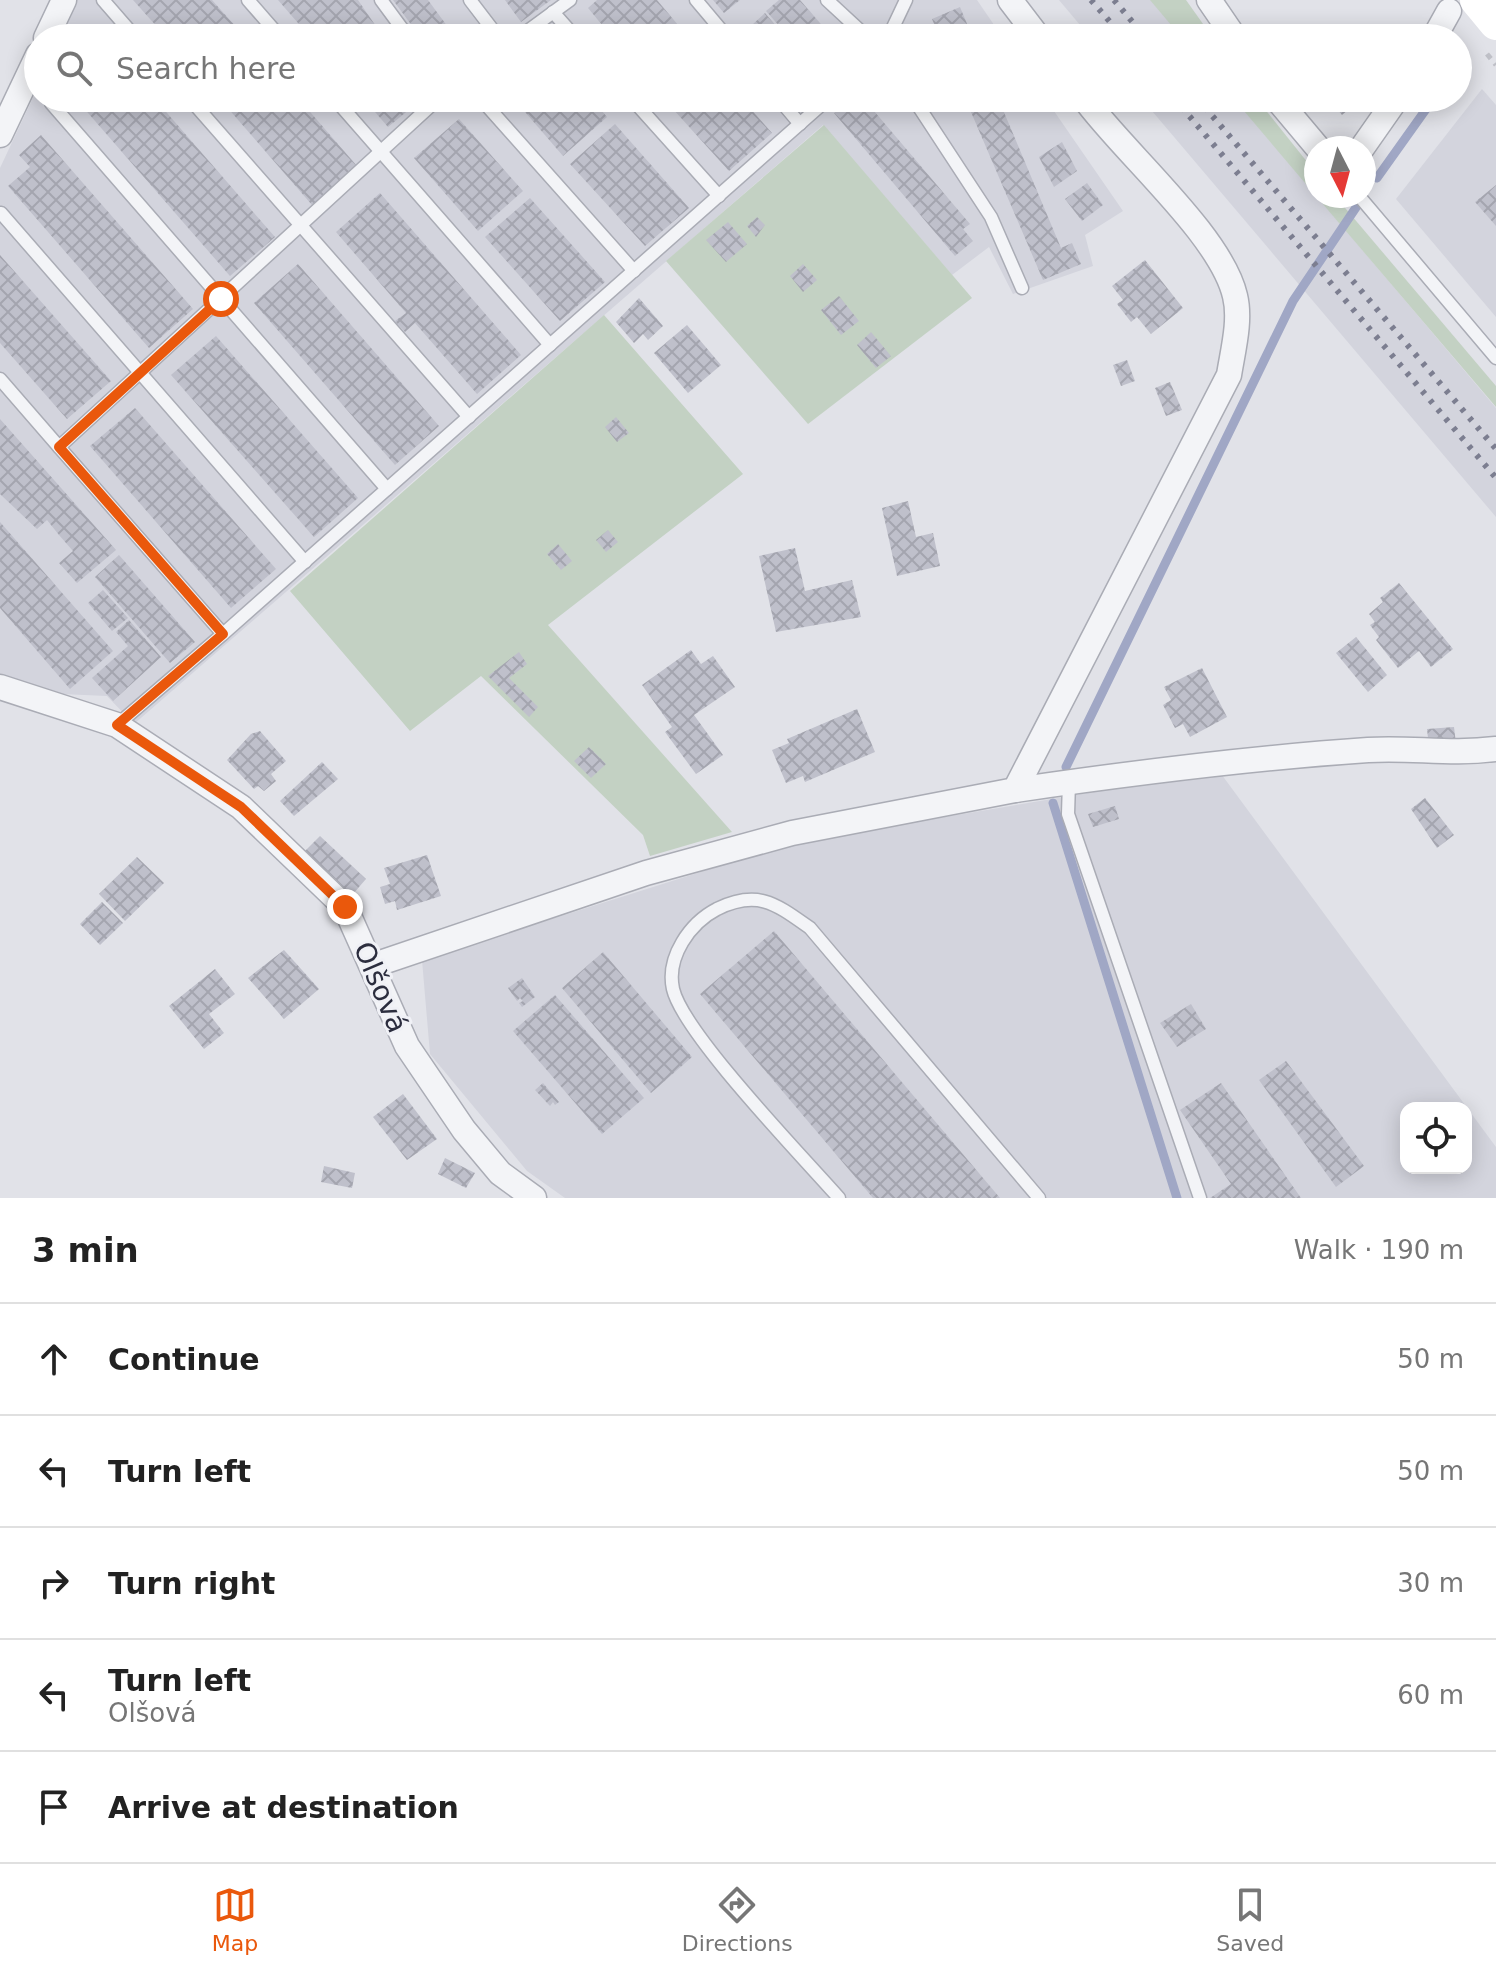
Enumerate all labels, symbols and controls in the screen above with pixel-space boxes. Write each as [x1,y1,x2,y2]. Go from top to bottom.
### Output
search box [24,24,1472,112]
icon: search [52,46,96,90]
text: Search here [116,51,296,86]
north arrow [1304,136,1376,208]
route start [203,281,239,317]
route end [327,889,363,925]
street label: Olšová [347,937,414,1037]
map controls [1400,1102,1472,1174]
button: locate [1400,1102,1472,1174]
text: 3 min [32,1230,139,1270]
text: Walk · 190 m [1294,1235,1464,1265]
icon: ahead [32,1337,76,1381]
text: Continue [108,1342,260,1377]
text: 50 m [1397,1344,1464,1374]
icon: left [32,1449,76,1493]
text: Turn left [108,1454,251,1489]
text: 50 m [1397,1456,1464,1486]
icon: right [32,1561,76,1605]
text: Turn right [108,1566,275,1601]
text: 30 m [1397,1568,1464,1598]
text: Turn left [108,1663,251,1698]
icon: left [32,1673,76,1717]
text: 60 m [1397,1680,1464,1710]
text: Olšová [108,1698,196,1728]
icon: arrive [32,1785,76,1829]
text: Arrive at destination [108,1790,459,1825]
tab: Map [212,1883,258,1956]
tab: Directions [682,1883,793,1956]
tab: Saved [1216,1883,1284,1956]

